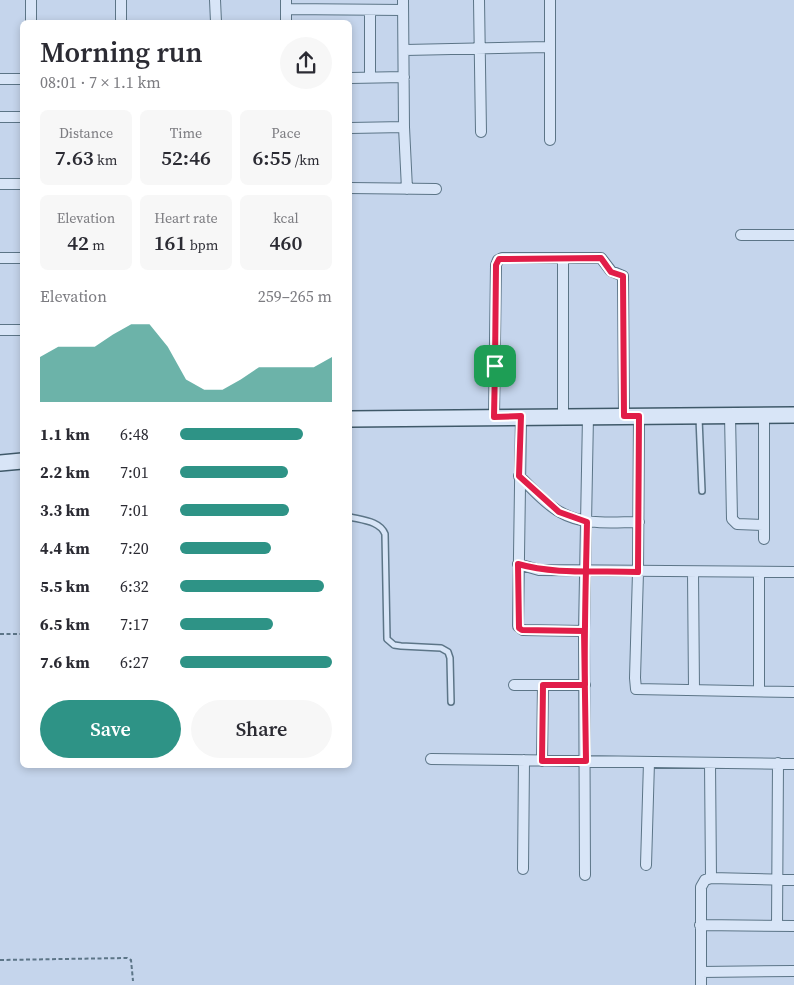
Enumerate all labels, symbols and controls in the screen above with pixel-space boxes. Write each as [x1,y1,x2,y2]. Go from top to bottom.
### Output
text: Morning run [40,33,203,71]
button: share [280,37,332,89]
text: 08:01 · 7 × 1.1 km [40,71,161,93]
text: Distance [59,123,113,143]
text: Time [170,123,202,143]
text: Pace [271,123,301,143]
text: 7.63 [55,143,94,172]
text: 52:46 [161,143,211,172]
text: 6:55 [252,143,291,172]
text: km [94,150,117,170]
text: /km [291,150,320,170]
text: Elevation [57,208,115,228]
text: Heart rate [154,208,218,228]
text: kcal [273,208,299,228]
text: 42 [67,228,89,257]
text: 161 [154,228,186,257]
text: 460 [270,228,302,257]
text: m [89,235,105,255]
text: bpm [186,235,218,255]
text: Elevation [40,285,107,307]
text: 259–265 m [258,285,332,307]
pin [474,345,516,387]
icon: arrive [481,352,509,380]
text: 1.1 km [40,423,90,445]
text: 6:48 [120,423,149,445]
text: 2.2 km [40,461,90,483]
text: 7:01 [120,461,149,483]
text: 3.3 km [40,499,90,521]
text: 7:01 [120,499,149,521]
text: 4.4 km [40,537,90,559]
text: 7:20 [120,537,149,559]
text: 5.5 km [40,575,90,597]
text: 6:32 [120,575,149,597]
text: 6.5 km [40,613,90,635]
text: 7:17 [120,613,149,635]
text: 7.6 km [40,651,90,673]
text: 6:27 [120,651,149,673]
button: Save [40,700,181,758]
button: Share [191,700,332,758]

